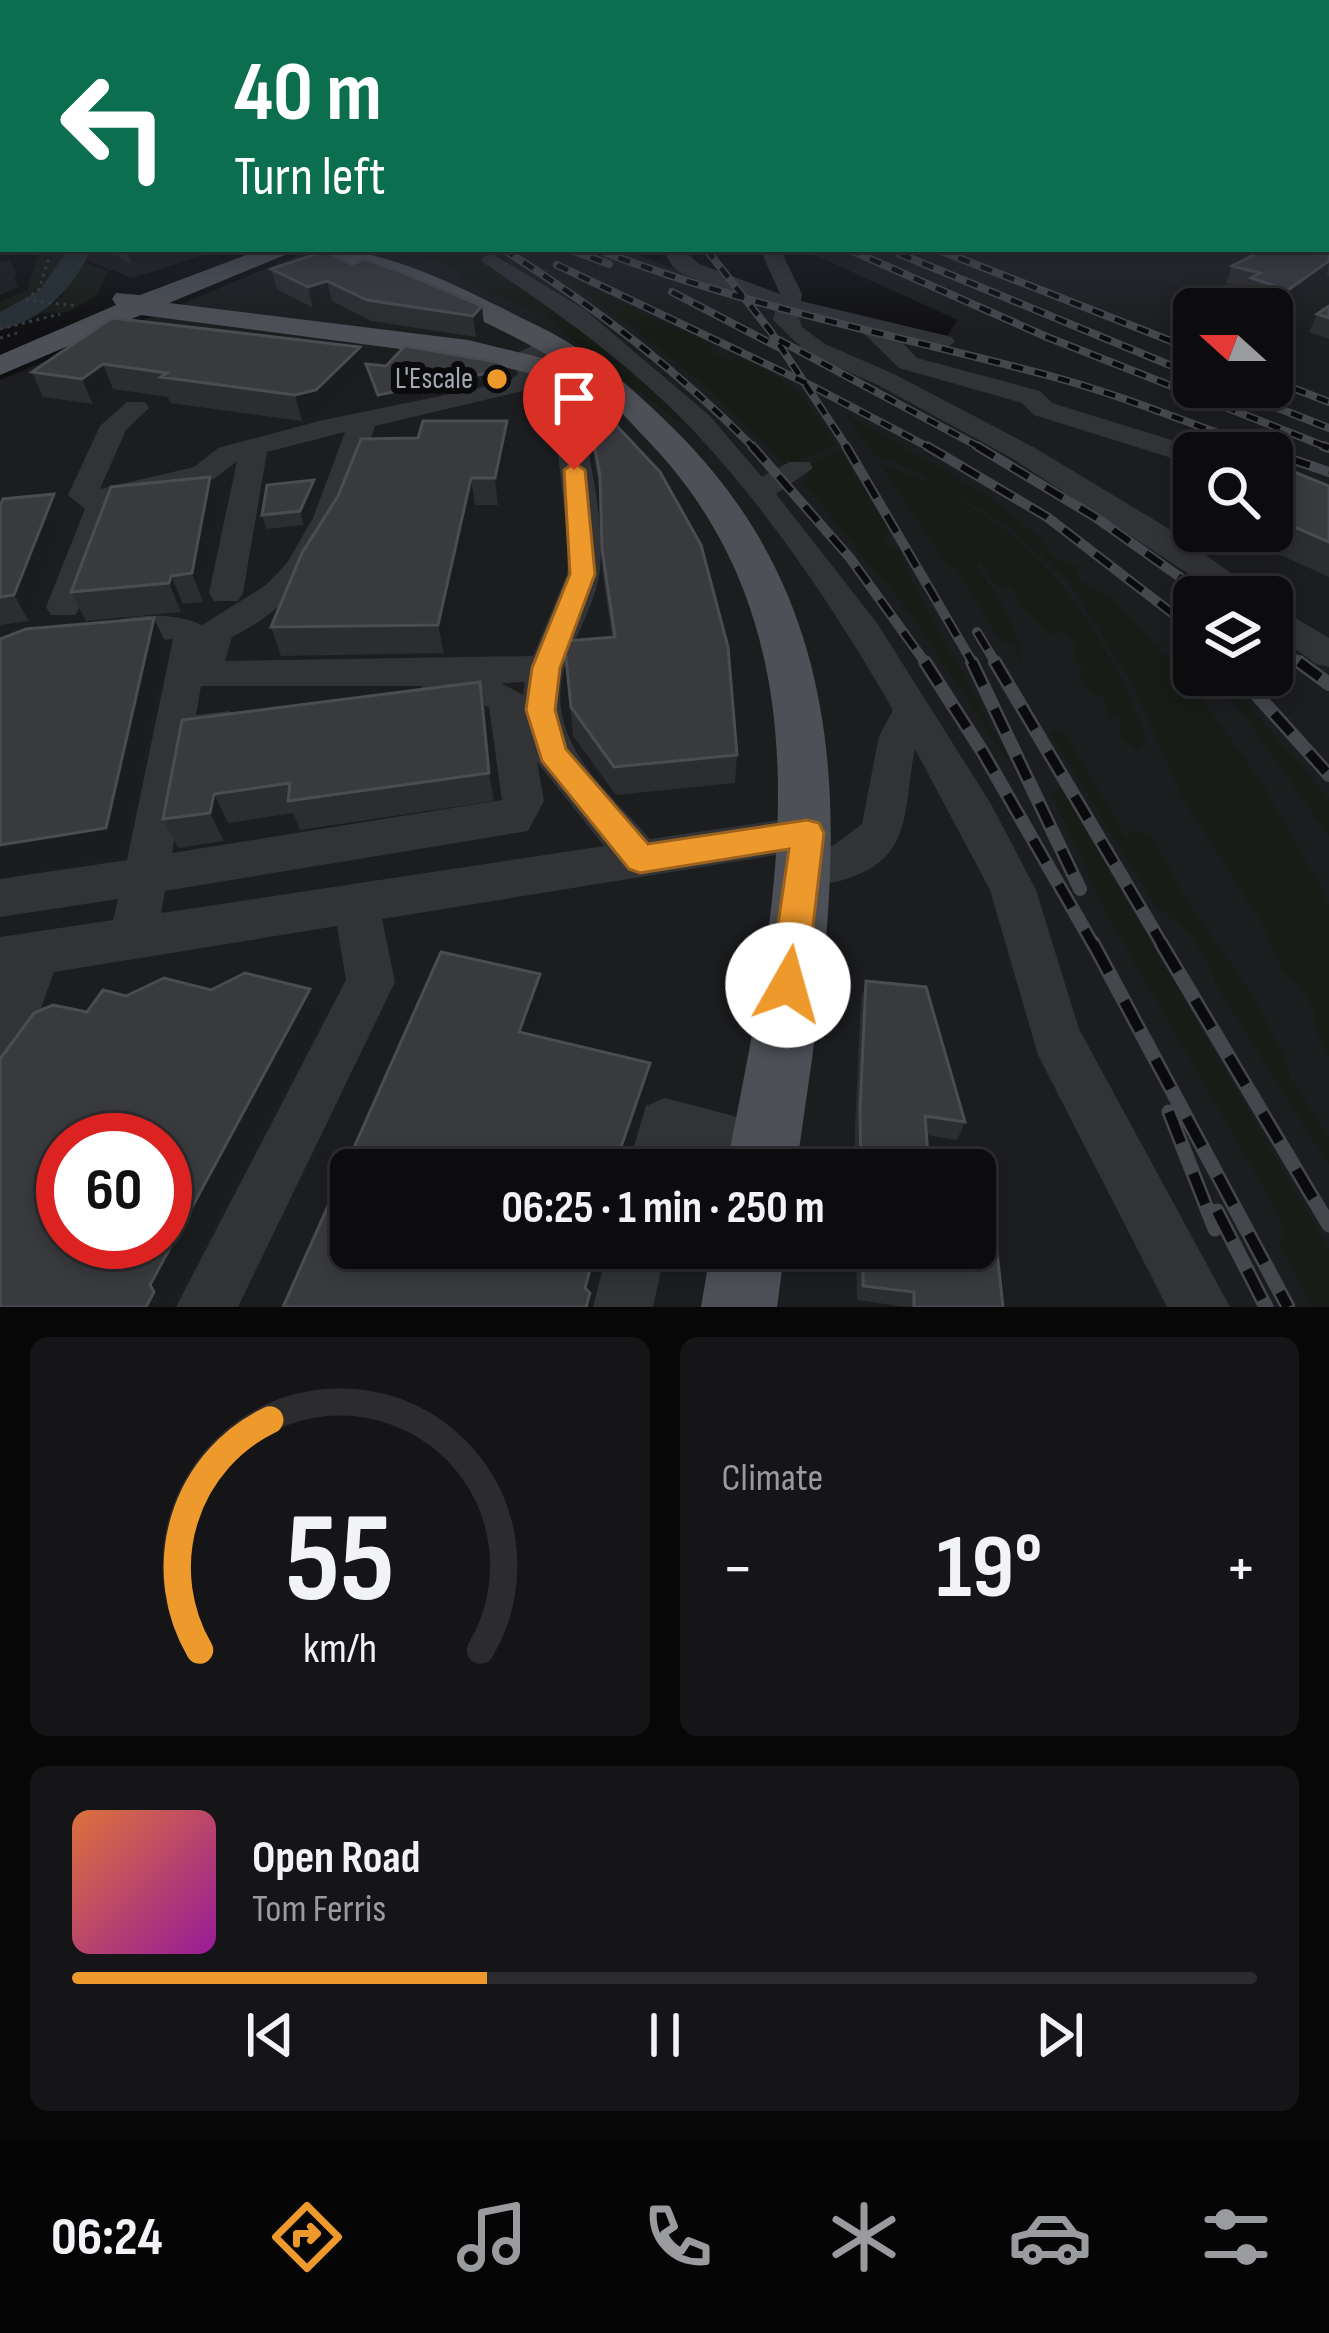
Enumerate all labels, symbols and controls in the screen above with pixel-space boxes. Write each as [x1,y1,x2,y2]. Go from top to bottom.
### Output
text: 40 m [234,43,382,144]
icon: left [36,48,192,204]
text: Turn left [234,145,386,210]
north arrow [1173,288,1293,408]
map controls [1173,288,1293,696]
pin [523,347,625,470]
place label: L'Escale [395,361,473,397]
icon: arrive [541,365,607,431]
marker: L'Escale [484,366,510,392]
button: search [1173,432,1293,552]
button: layers [1173,576,1293,696]
position arrow [725,922,851,1048]
speed limit sign: 60 [36,1113,192,1269]
text: 06:25 · 1 min · 250 m [501,1181,825,1236]
text: Climate [722,1455,823,1502]
text: 55 [285,1487,395,1636]
text: 19° [936,1515,1042,1623]
text: − [722,1530,754,1609]
text: + [1225,1530,1257,1609]
text: km/h [303,1622,377,1674]
text: Open Road [252,1831,420,1886]
text: Tom Ferris [252,1886,386,1933]
icon: previous [237,2002,303,2068]
icon: pause [632,2002,698,2068]
icon: next [1027,2002,1093,2068]
icon: directions [265,2195,349,2279]
icon: music [450,2195,534,2279]
icon: phone [636,2195,720,2279]
icon: climate [822,2195,906,2279]
icon: car [1008,2195,1092,2279]
icon: filters [1194,2195,1278,2279]
text: 06:24 [51,2205,163,2270]

